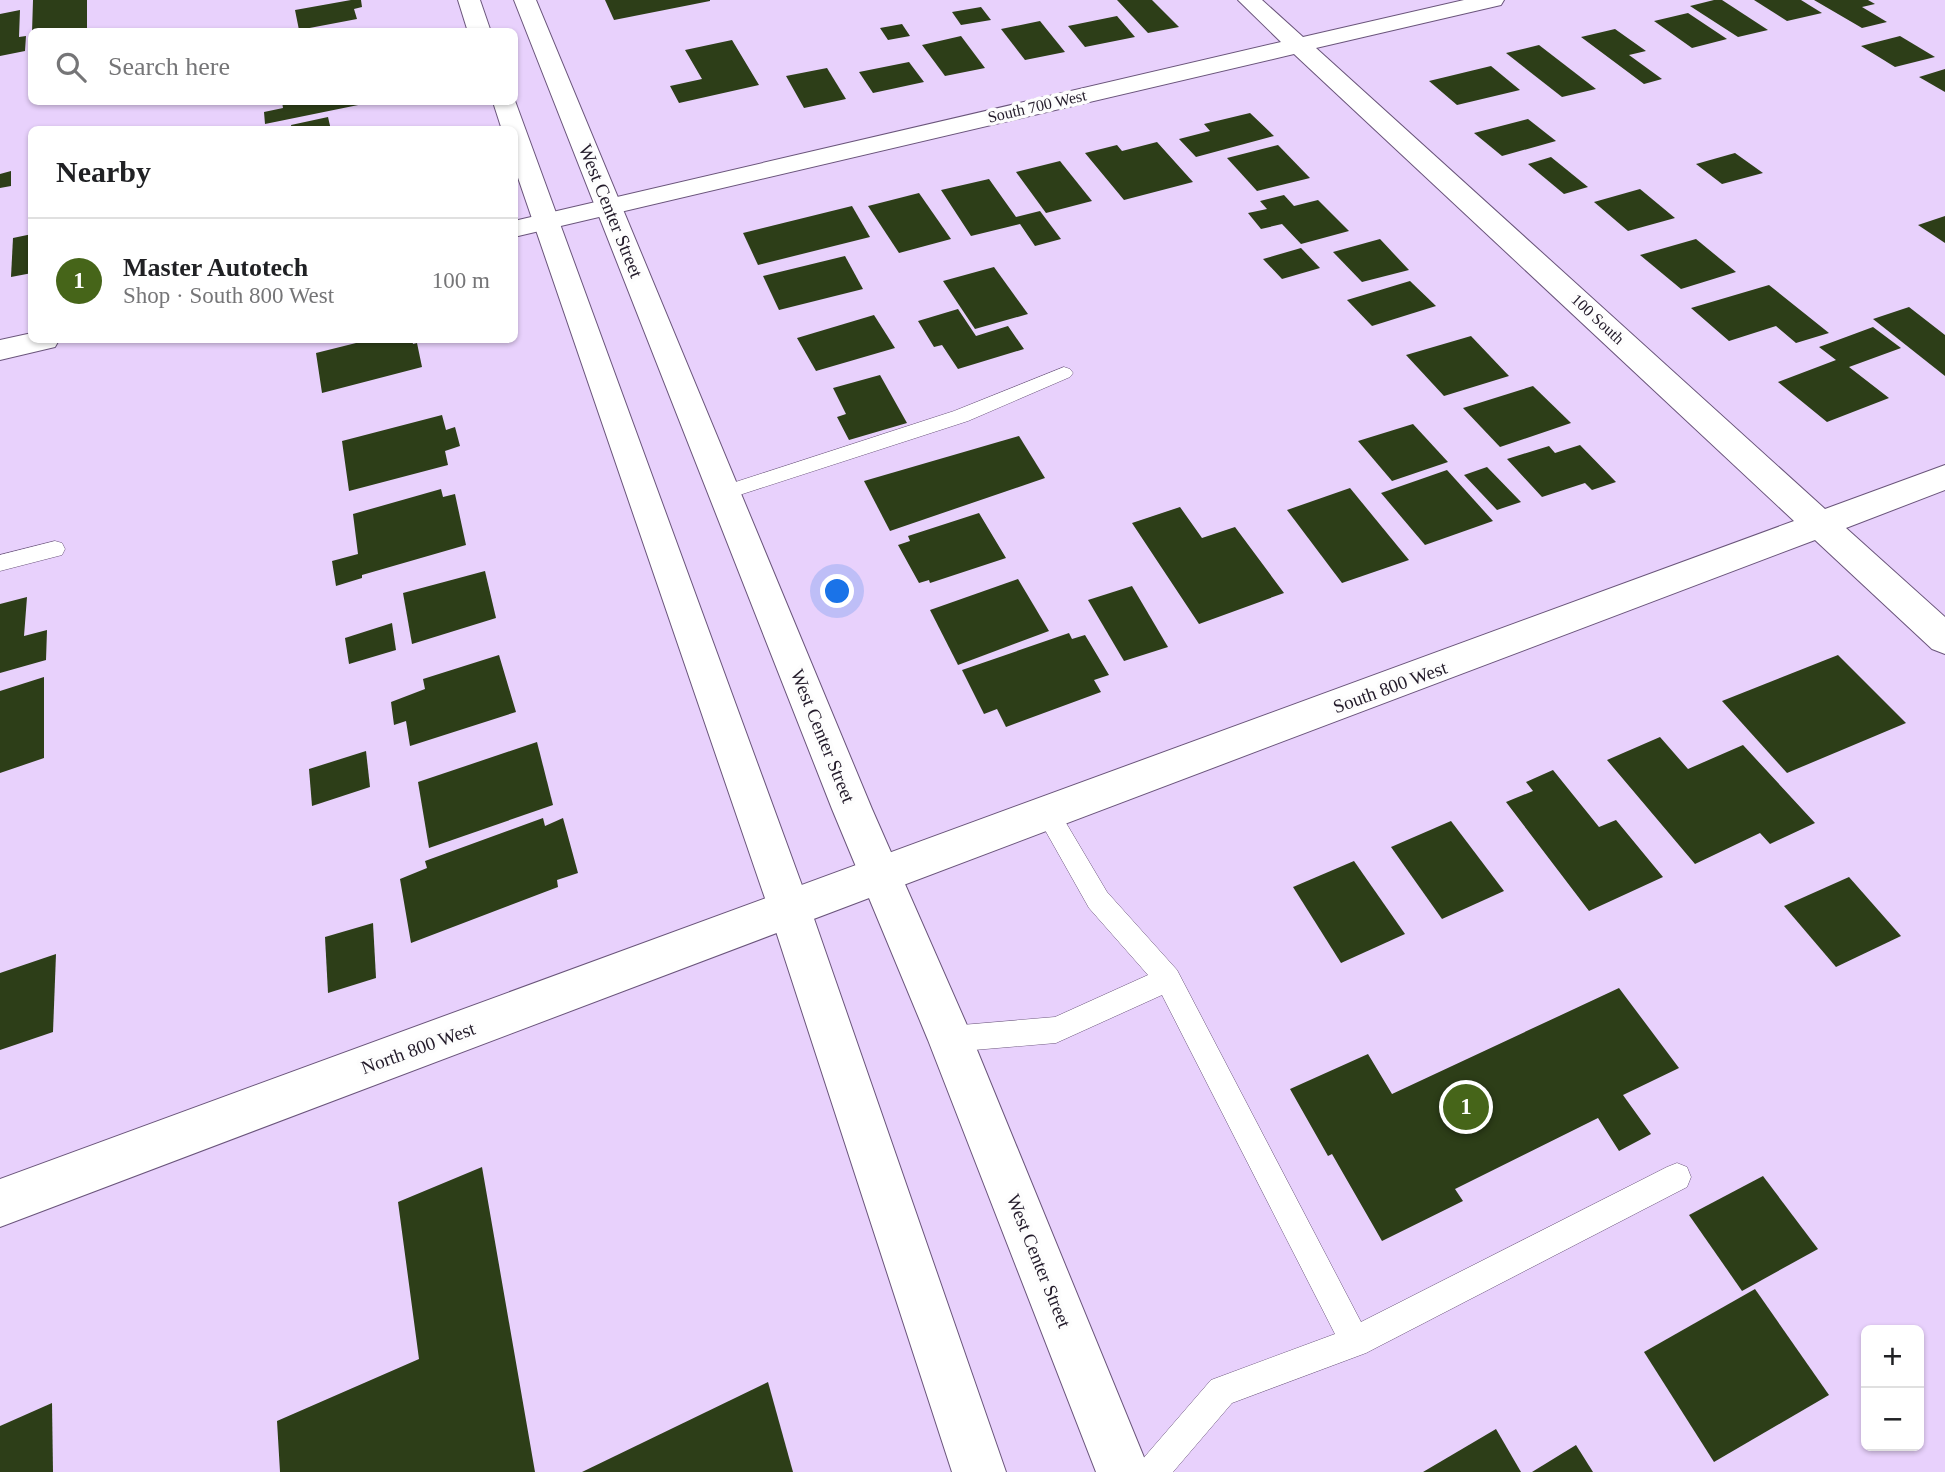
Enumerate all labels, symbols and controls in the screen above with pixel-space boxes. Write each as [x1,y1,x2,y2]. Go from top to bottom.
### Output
search box [28,28,518,105]
icon: search [52,48,90,86]
text: Search here [108,52,230,81]
street label: South 700 West [986,86,1088,126]
street label: West Center Street [575,141,648,281]
text: Nearby [56,155,151,188]
text: Master Autotech [123,253,308,282]
text: 1 [73,268,85,293]
text: 100 m [432,268,490,293]
text: Shop · South 800 West [123,283,334,308]
street label: 100 South [1568,291,1628,347]
your location [820,574,854,608]
street label: South 800 West [1330,656,1450,717]
street label: West Center Street [787,666,860,806]
street label: North 800 West [358,1017,478,1078]
pin: 1 [1443,1081,1489,1133]
street label: West Center Street [1003,1191,1076,1331]
map controls [1861,1325,1924,1451]
button: + [1861,1325,1924,1388]
button: − [1861,1388,1924,1451]

